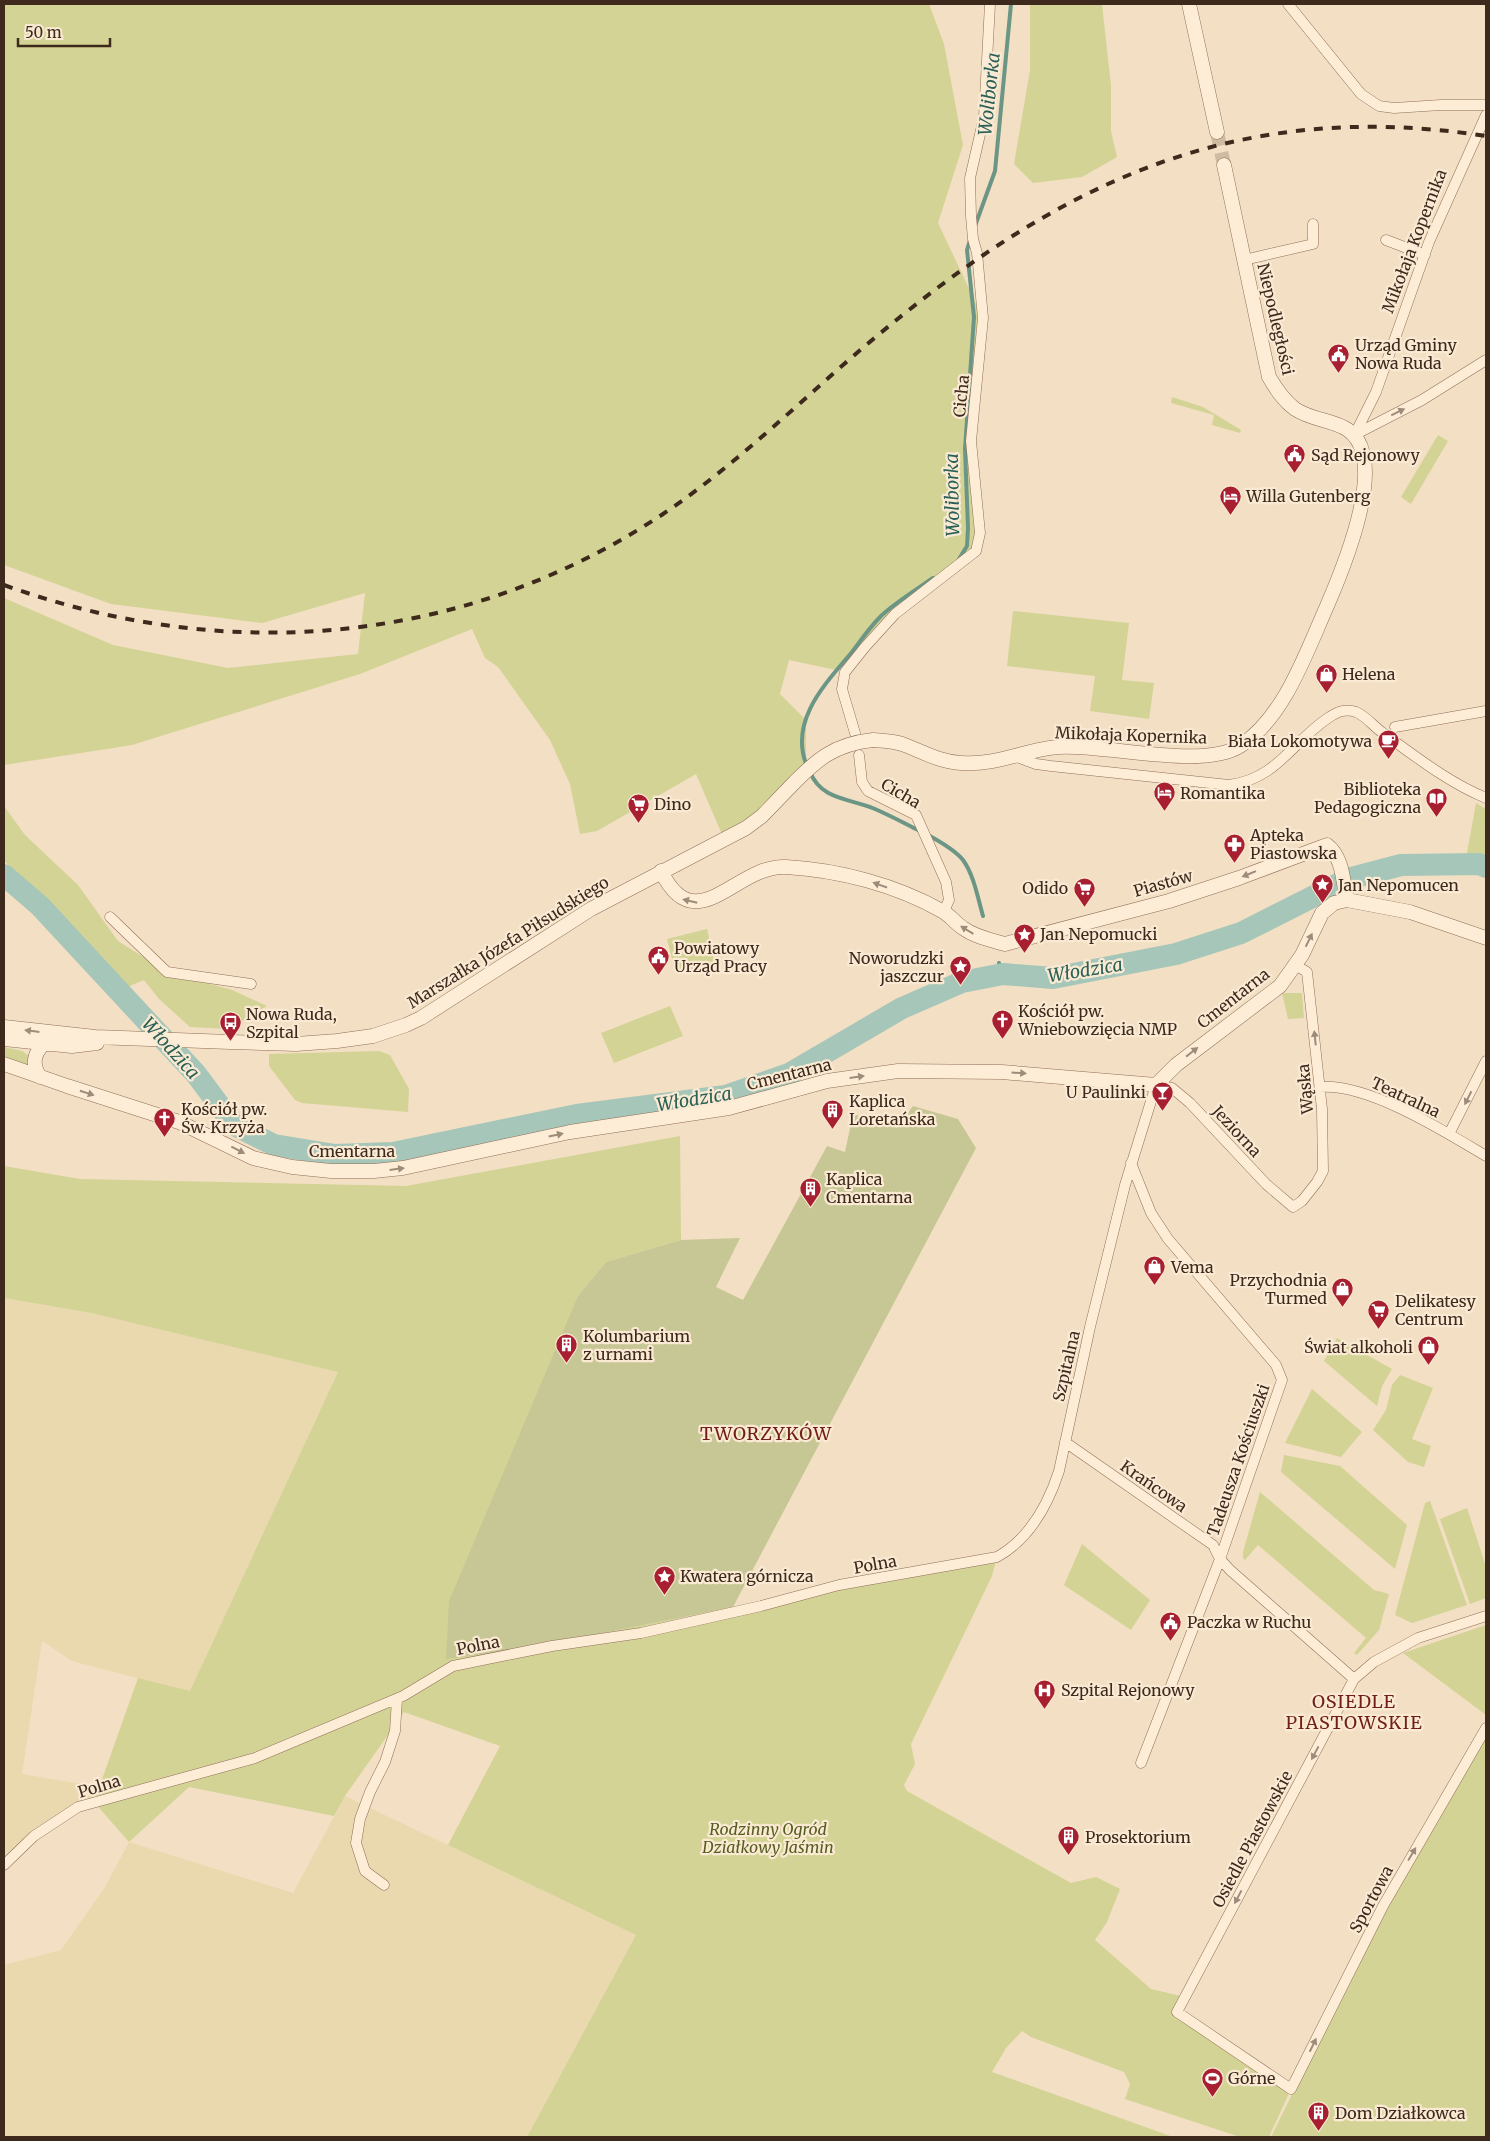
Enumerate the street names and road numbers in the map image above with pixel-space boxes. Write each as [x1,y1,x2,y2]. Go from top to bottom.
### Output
street label: Mikołaja Kopernika [1377,166,1451,316]
street label: Niepodległości [1253,261,1299,377]
street label: Cicha [949,373,973,418]
street label: Mikołaja Kopernika [1055,722,1208,748]
street label: Cicha [878,774,925,812]
street label: Piastów [1131,865,1195,901]
street label: Marszałka Józefa Piłsudskiego [404,872,612,1012]
street label: Cmentarna [1193,963,1273,1032]
street label: Cmentarna [745,1054,834,1094]
street label: Wąska [1293,1063,1317,1116]
street label: Teatralna [1368,1072,1444,1122]
street label: Jeziorna [1207,1100,1266,1161]
street label: Cmentarna [309,1141,396,1161]
street label: Szpitalna [1048,1328,1084,1403]
street label: Tadeusza Kościuszki [1202,1381,1274,1539]
street label: Krańcowa [1117,1456,1192,1517]
street label: Polna [852,1550,899,1578]
street label: Polna [455,1631,502,1659]
street label: Osiedle Piastowskie [1207,1767,1297,1911]
street label: Polna [75,1770,123,1802]
street label: Sportowa [1345,1862,1397,1936]

